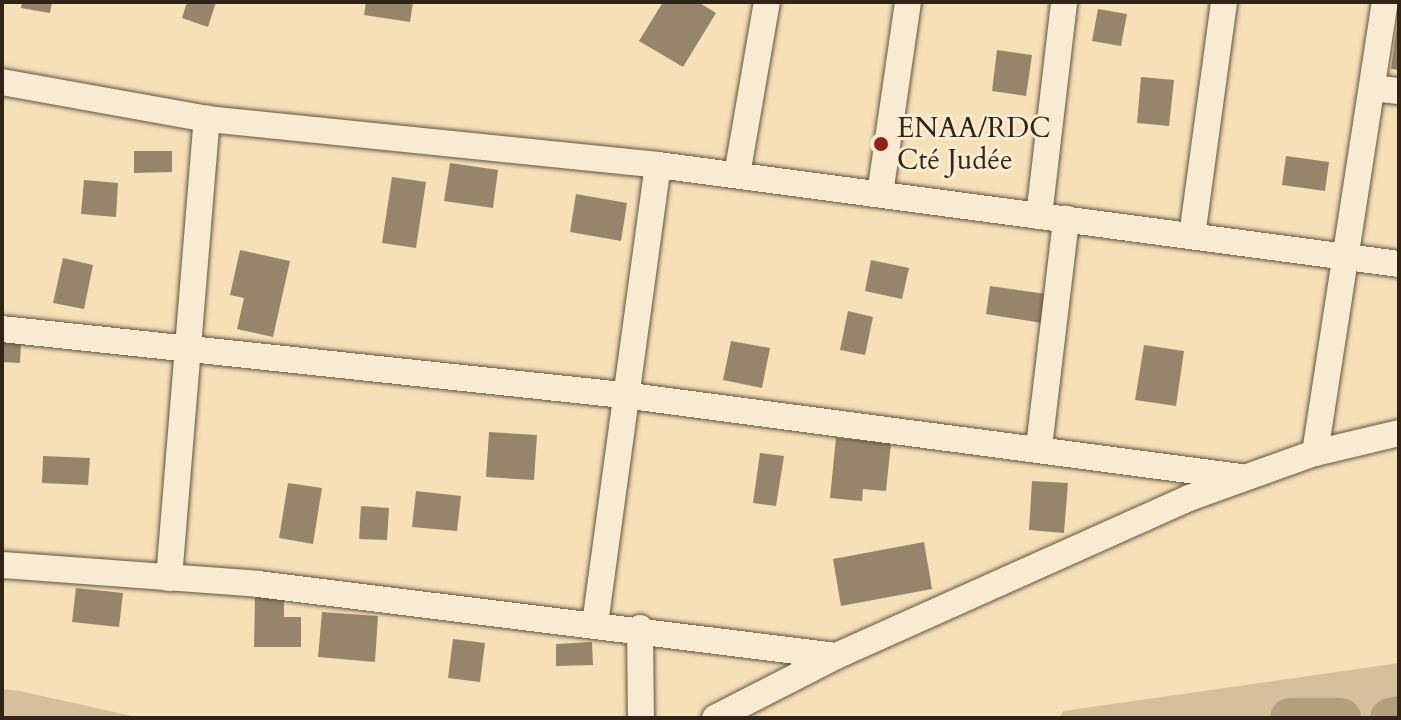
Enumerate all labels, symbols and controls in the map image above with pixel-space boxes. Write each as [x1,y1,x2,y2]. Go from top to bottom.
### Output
place label: ENAA/RDC Cté Judée [897,111,1051,177]
marker: ENAA/RDC Cté Judée [872,135,890,153]

